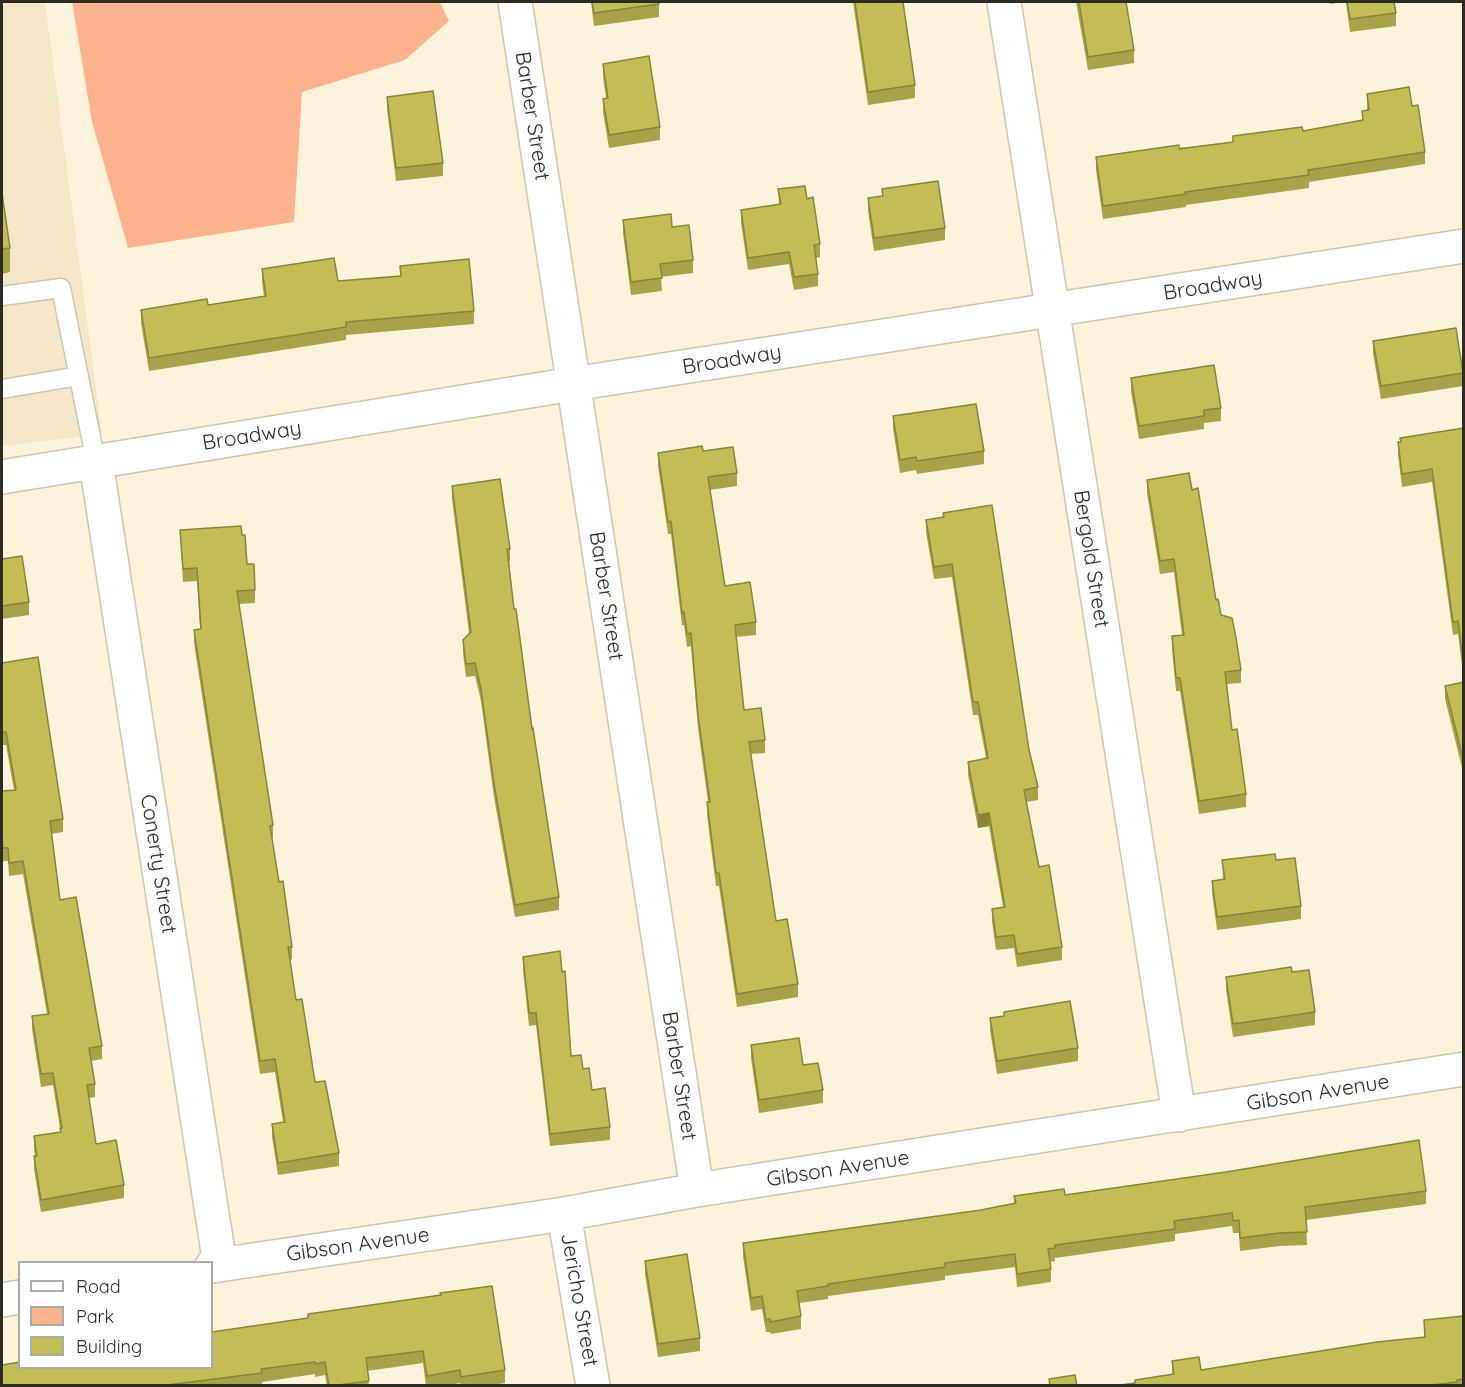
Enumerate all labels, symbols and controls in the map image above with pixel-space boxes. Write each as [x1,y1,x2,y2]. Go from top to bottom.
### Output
street label: Barber Street [509,50,555,182]
street label: Broadway [1162,266,1264,306]
street label: Broadway [681,340,783,380]
street label: Broadway [201,416,303,456]
street label: Bergold Street [1068,488,1114,630]
street label: Barber Street [583,530,629,662]
street label: Conerty Street [135,793,181,935]
street label: Barber Street [656,1010,702,1142]
street label: Gibson Avenue [1245,1069,1391,1117]
street label: Gibson Avenue [765,1145,911,1193]
street label: Gibson Avenue [285,1222,431,1268]
street label: Jericho Street [555,1231,603,1369]
legend [18,1261,213,1369]
text: Road [76,1275,121,1298]
text: Park [76,1305,114,1328]
text: Building [76,1335,142,1358]

